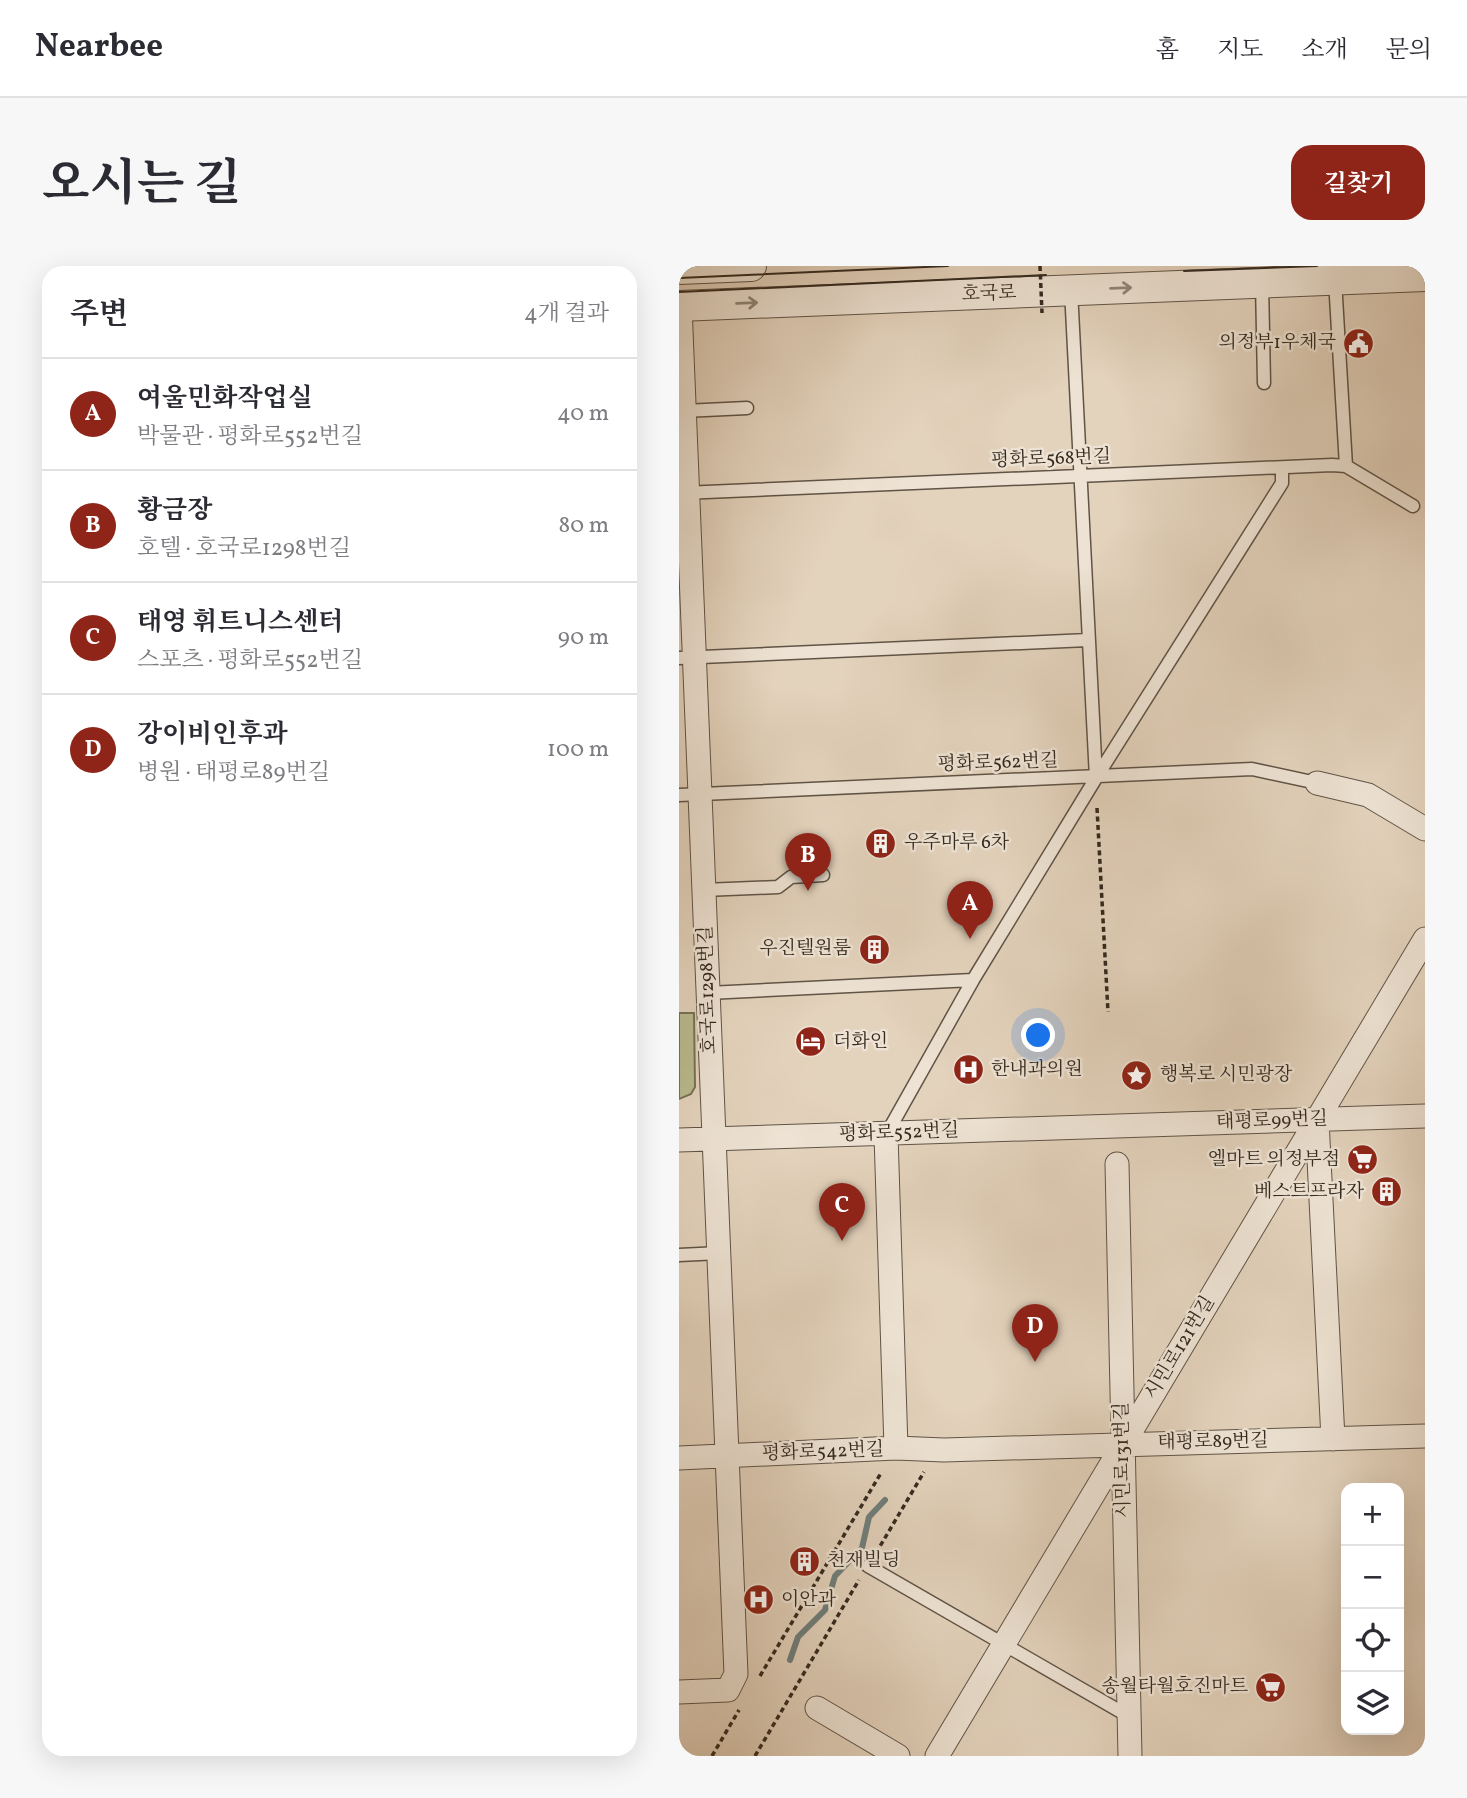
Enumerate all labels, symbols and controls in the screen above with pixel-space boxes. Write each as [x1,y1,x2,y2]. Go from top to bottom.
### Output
text: Nearbee [35,25,163,71]
text: 홈 [1156,34,1179,68]
text: 지도 [1217,34,1263,68]
text: 소개 [1301,34,1348,68]
text: 문의 [1386,34,1432,68]
button: 길찾기 [1291,145,1425,220]
text: 오시는 길 [42,152,241,221]
street label: 호국로 [961,280,1017,308]
one-way arrow [1110,282,1133,295]
text: 주변 [70,294,128,336]
one-way arrow [735,297,758,310]
text: 4개 결과 [524,298,609,330]
public building icon: 의정부1우체국 [1342,326,1376,360]
place label: 의정부1우체국 [1219,330,1336,356]
text: 여울민화작업실 [137,381,313,417]
text: A [85,398,101,430]
text: 40 m [557,398,609,430]
text: 박물관 · 평화로552번길 [137,421,363,453]
street label: 평화로568번길 [990,444,1112,474]
text: 황금장 [137,493,212,529]
text: B [85,510,101,542]
text: 80 m [559,510,609,542]
text: 호텔 · 호국로1298번길 [137,533,351,565]
text: 태영 휘트니스센터 [137,605,343,641]
text: C [86,622,100,654]
text: 90 m [558,622,609,654]
text: 스포츠 · 평화로552번길 [137,645,363,677]
text: 강이비인후과 [137,717,288,753]
text: D [85,734,101,766]
text: 100 m [547,734,609,766]
street label: 평화로562번길 [937,748,1059,778]
text: 병원 · 태평로89번길 [137,757,330,789]
building icon: 우주마루 6차 [864,826,898,860]
place label: 우주마루 6차 [904,830,1010,856]
pin: B [785,833,831,891]
pin: A [947,881,993,939]
street label: 호국로1298번길 [693,925,723,1055]
building icon: 우진텔원룸 [857,932,891,966]
place label: 우진텔원룸 [759,936,851,962]
your location [1021,1018,1055,1052]
hotel icon: 더화인 [793,1025,827,1059]
place label: 더화인 [833,1029,888,1055]
hospital icon: 한내과의원 [951,1053,985,1087]
place label: 한내과의원 [991,1057,1083,1083]
place icon: 행복로 시민광장 [1120,1058,1154,1092]
place label: 행복로 시민광장 [1160,1062,1293,1088]
street label: 태평로99번길 [1216,1106,1328,1136]
street label: 평화로552번길 [838,1118,960,1148]
supermarket icon: 엘마트 의정부점 [1346,1143,1380,1177]
place label: 엘마트 의정부점 [1208,1147,1340,1173]
building icon: 베스트프라자 [1370,1175,1404,1209]
place label: 베스트프라자 [1254,1179,1365,1205]
pin: C [819,1183,865,1241]
street label: 시민로121번길 [1139,1291,1221,1405]
pin: D [1012,1304,1058,1362]
street label: 시민로131번길 [1109,1402,1137,1518]
street label: 태평로89번길 [1157,1428,1269,1456]
street label: 평화로542번길 [761,1437,885,1467]
map controls [1341,1483,1404,1735]
button: + [1341,1483,1404,1546]
building icon: 천재빌딩 [787,1544,821,1578]
button: − [1341,1546,1404,1609]
place label: 천재빌딩 [827,1548,900,1574]
hospital icon: 이안과 [741,1583,775,1617]
place label: 이안과 [781,1587,837,1613]
button: locate [1341,1609,1404,1672]
supermarket icon: 송월타월호진마트 [1254,1670,1288,1704]
button: layers [1341,1672,1404,1735]
place label: 송월타월호진마트 [1101,1674,1248,1700]

